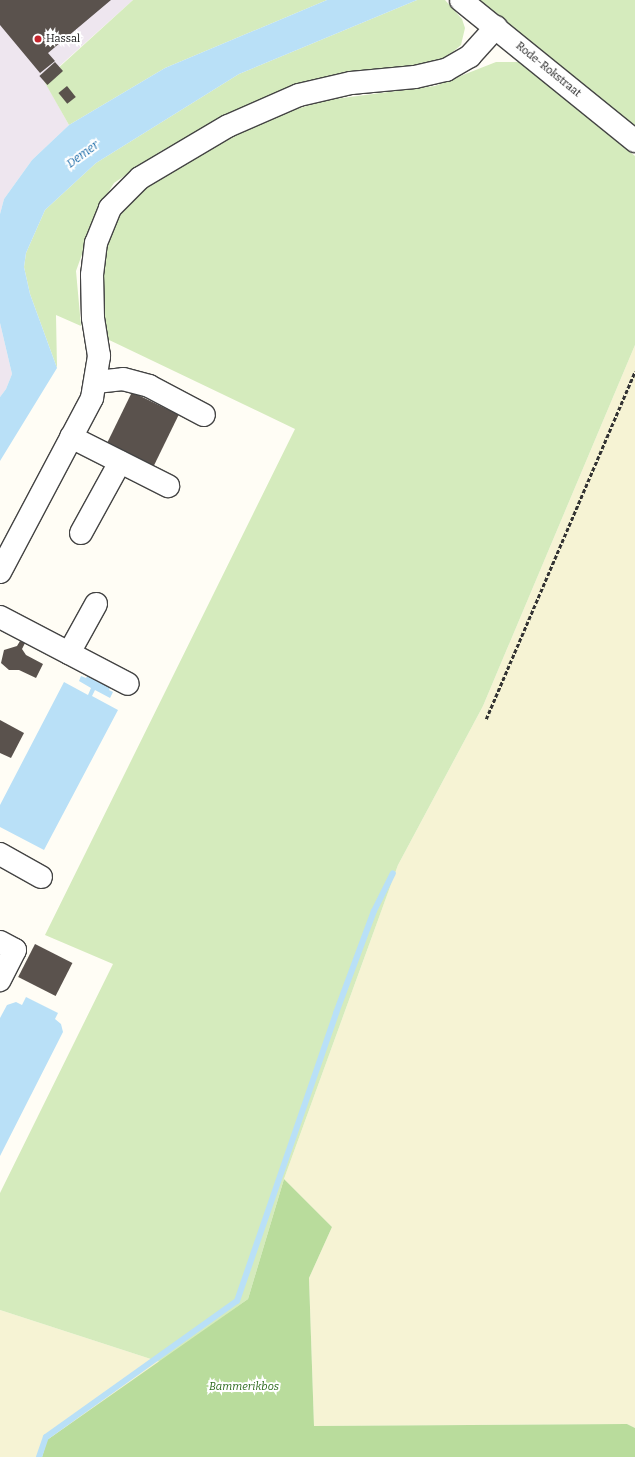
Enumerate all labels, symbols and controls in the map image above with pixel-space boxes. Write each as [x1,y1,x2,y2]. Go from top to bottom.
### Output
place label: Hassal [46,32,80,46]
marker: Hassal [33,34,43,44]
street label: Rode-Rokstraat [513,40,583,100]
water label: Demer [64,139,102,171]
park label: Bammerikbos [209,1380,279,1394]

